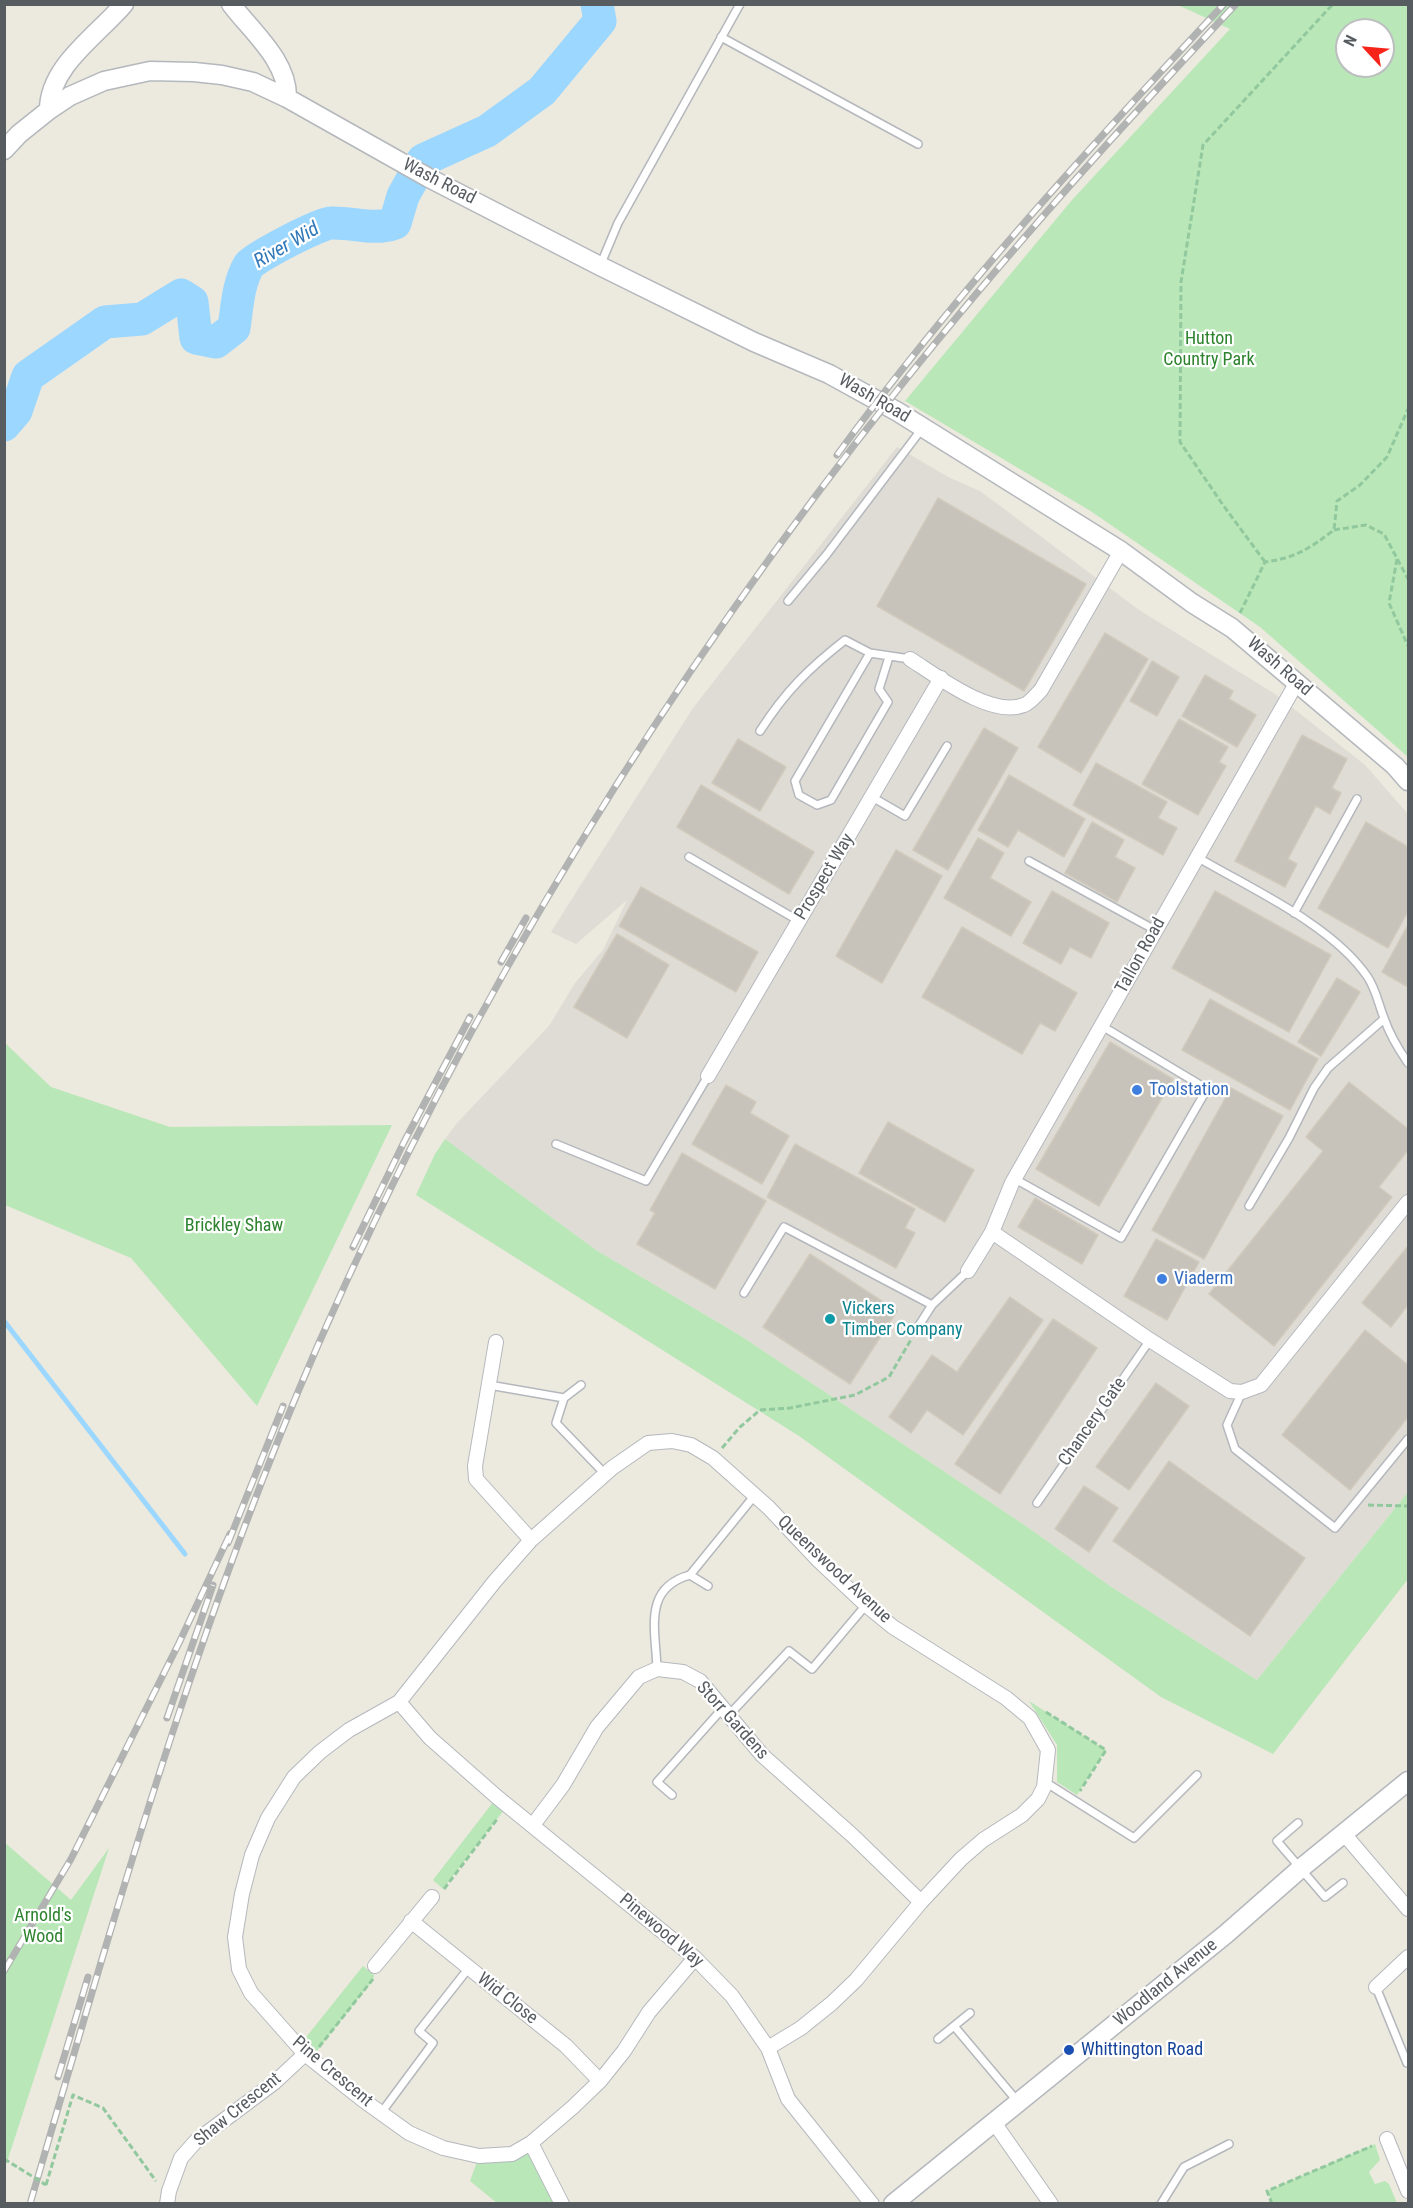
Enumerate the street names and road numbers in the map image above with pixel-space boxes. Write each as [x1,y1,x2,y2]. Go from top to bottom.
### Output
street label: Wash Road [399,154,479,210]
street label: Wash Road [834,370,914,428]
street label: Wash Road [1242,633,1316,701]
street label: Prospect Way [791,830,859,924]
street label: Tallon Road [1111,914,1171,998]
street label: Chancery Gate [1055,1374,1131,1470]
street label: Queenswood Avenue [773,1512,895,1628]
street label: Storr Gardens [691,1678,773,1764]
street label: Pinewood Way [614,1889,708,1973]
street label: Woodland Avenue [1110,1935,1222,2031]
street label: Wid Close [472,1969,542,2029]
street label: Pine Crescent [287,2032,377,2112]
street label: Shaw Crescent [190,2068,286,2152]

